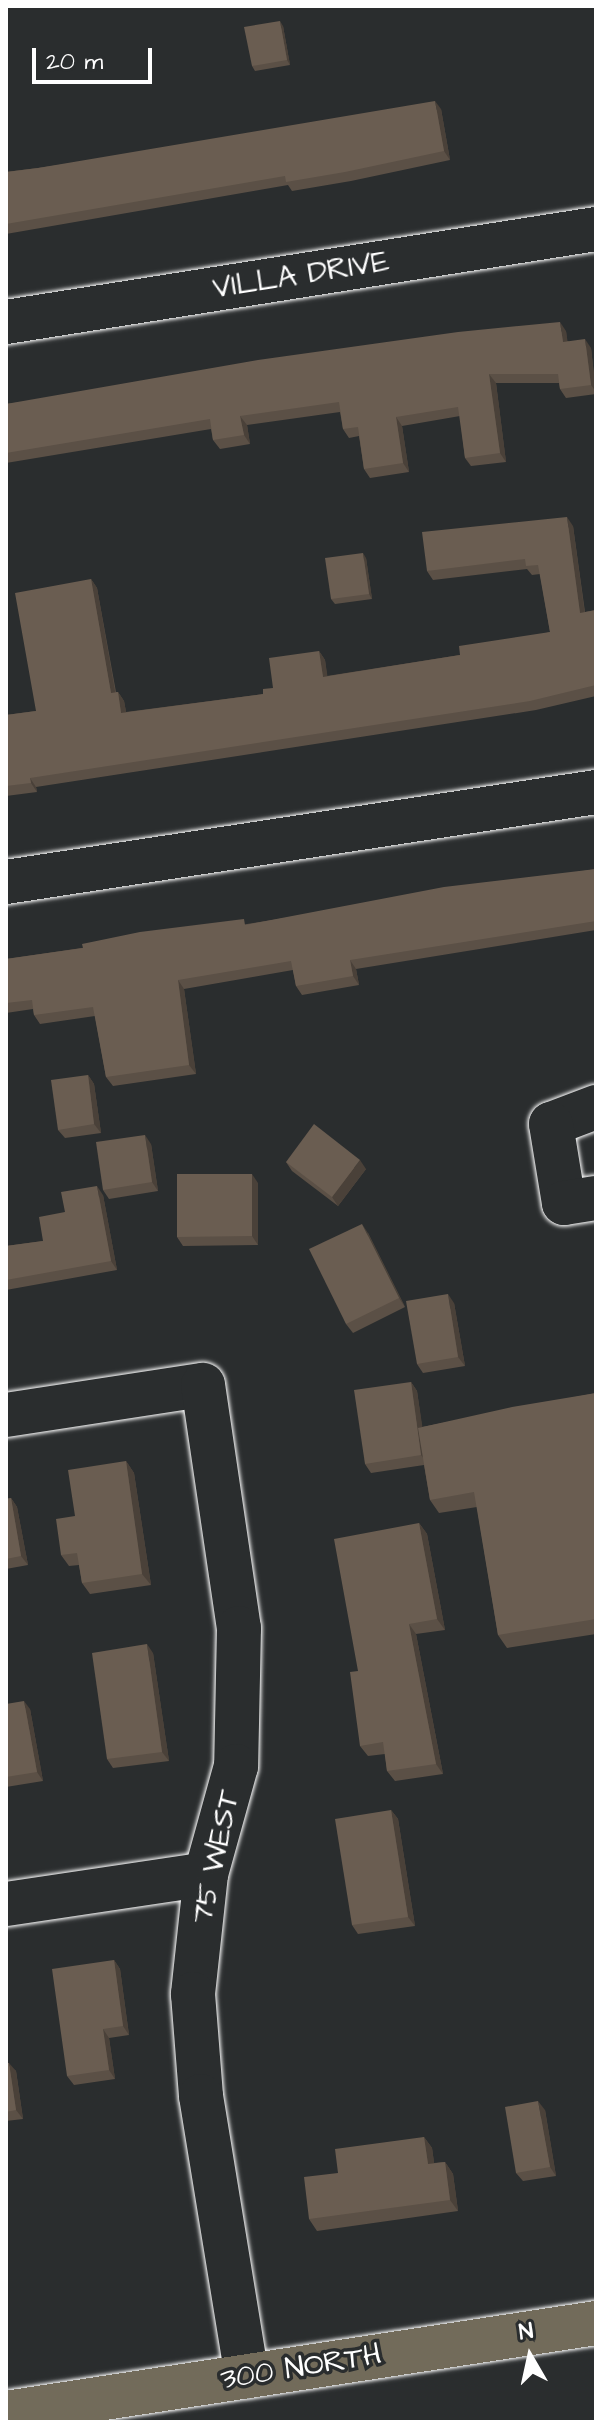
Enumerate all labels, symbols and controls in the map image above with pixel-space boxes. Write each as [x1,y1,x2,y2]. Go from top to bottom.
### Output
scale bar [36,32,156,82]
text: 20 m [46,45,103,79]
street label: VILLA DRIVE [210,243,392,307]
street label: 75 WEST [184,1787,248,1927]
text: N [517,2315,535,2348]
north arrow [490,2316,570,2396]
street label: 300 NORTH [218,2337,384,2397]

